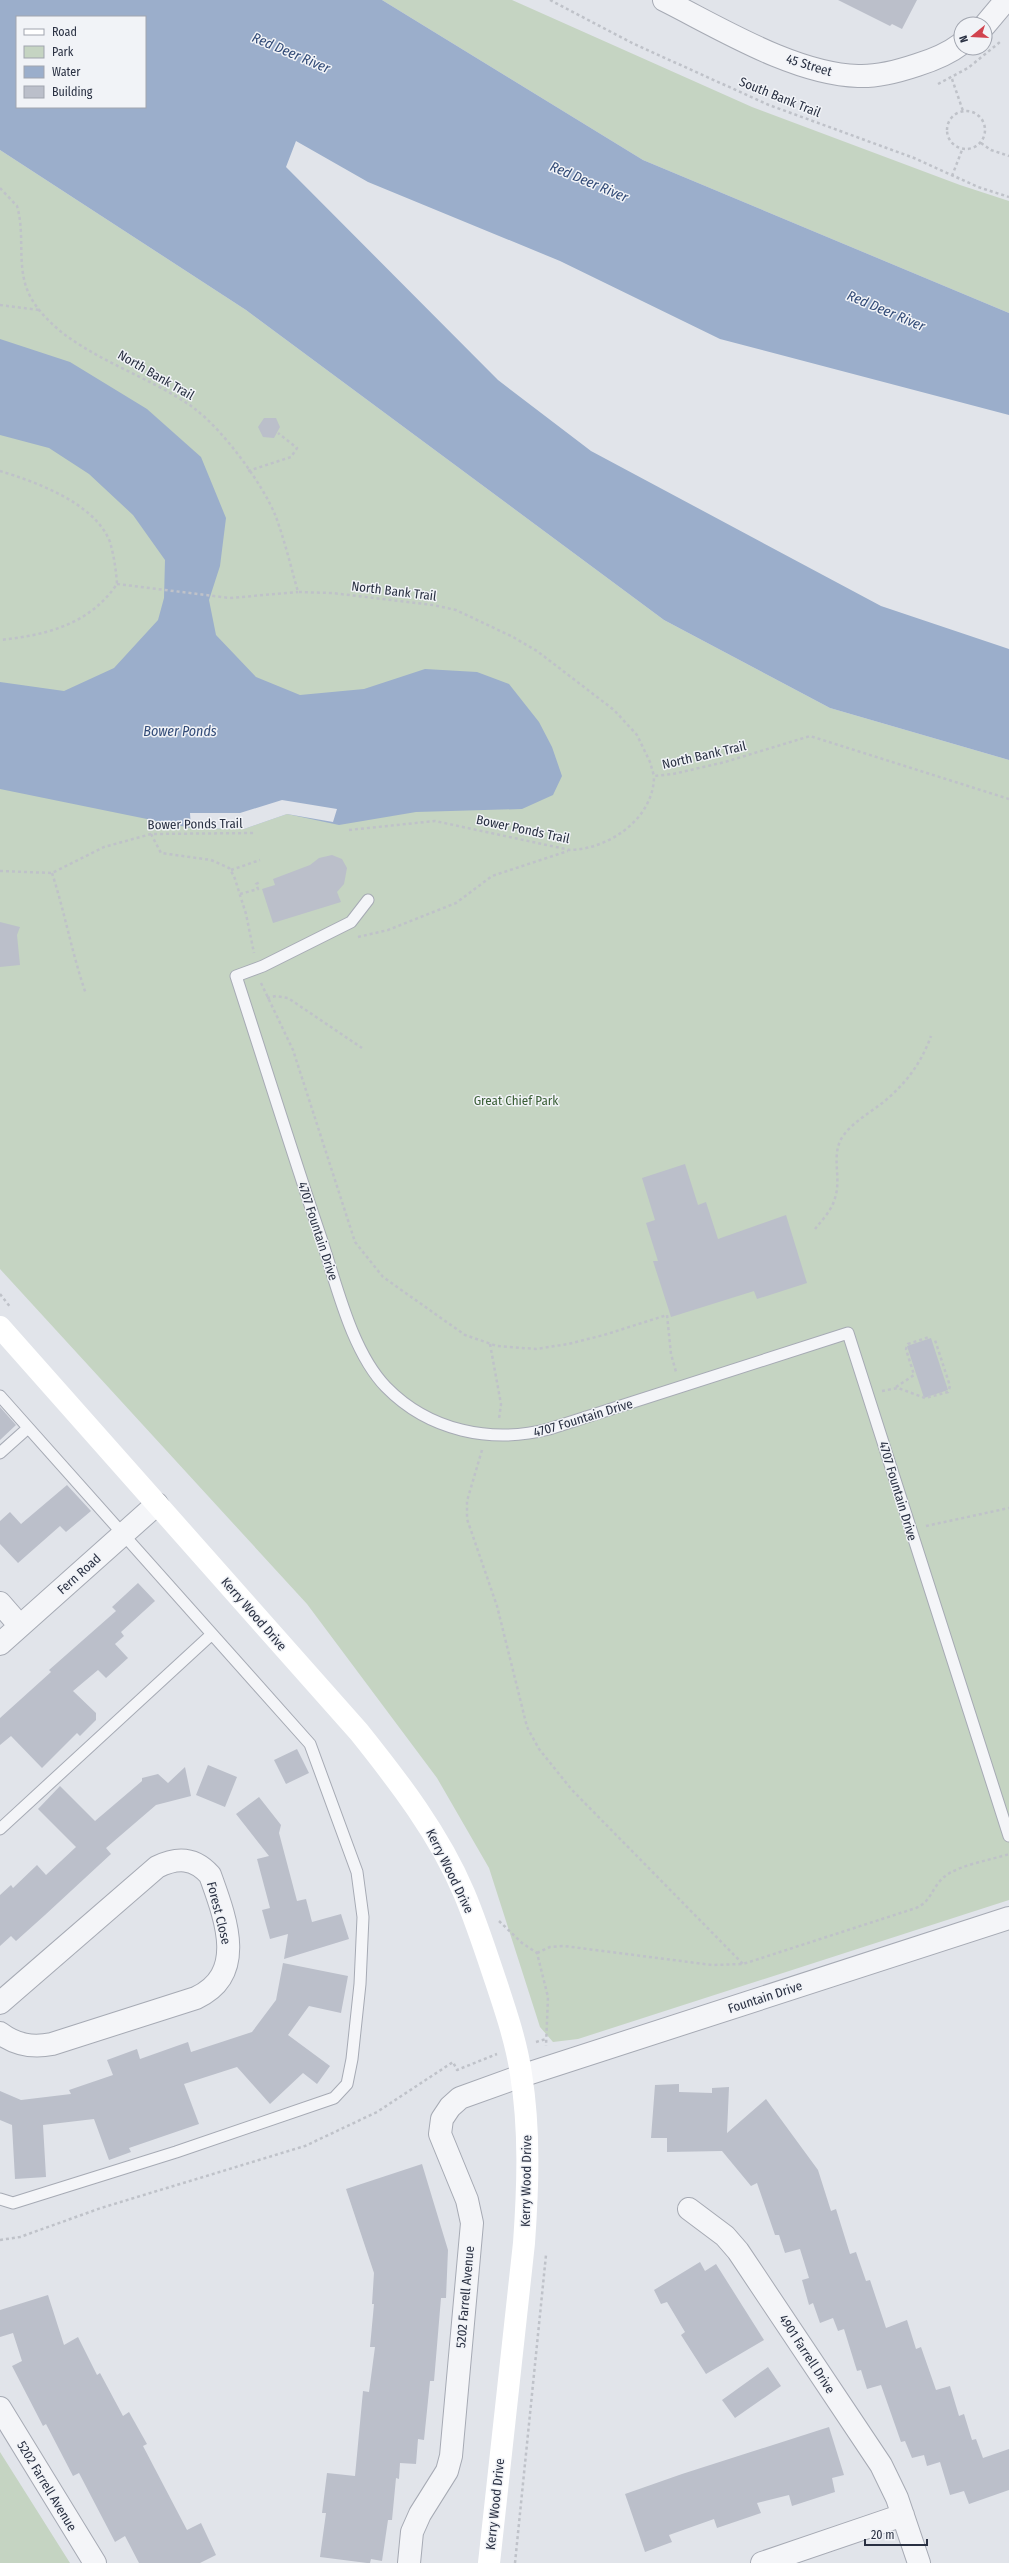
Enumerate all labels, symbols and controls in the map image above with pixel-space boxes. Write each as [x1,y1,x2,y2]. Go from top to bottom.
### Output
legend [16,16,146,108]
north arrow [953,16,993,56]
text: Road [52,25,77,39]
water label: Red Deer River [250,29,334,77]
text: N [957,34,971,44]
text: Park [52,45,74,59]
street label: 45 Street [784,51,834,79]
text: Water [52,65,81,79]
street label: South Bank Trail [737,74,823,120]
text: Building [52,85,93,99]
water label: Red Deer River [548,158,632,206]
water label: Red Deer River [845,287,929,335]
street label: North Bank Trail [115,347,197,403]
street label: North Bank Trail [351,578,438,604]
water label: Bower Ponds [143,723,217,740]
street label: North Bank Trail [661,738,748,772]
street label: Bower Ponds Trail [475,812,572,846]
street label: Bower Ponds Trail [147,816,243,832]
park label: Great Chief Park [474,1093,559,1108]
street label: 4707 Fountain Drive [295,1180,341,1282]
street label: 4707 Fountain Drive [532,1396,634,1440]
street label: 4707 Fountain Drive [876,1440,920,1542]
street label: Fern Road [54,1551,104,1597]
street label: Kerry Wood Drive [218,1574,290,1654]
street label: Kerry Wood Drive [423,1826,477,1916]
street label: Forest Close [204,1880,234,1946]
street label: Fountain Drive [726,1978,804,2016]
street label: Kerry Wood Drive [518,2135,534,2227]
street label: 5202 Farrell Avenue [453,2245,477,2349]
street label: 4901 Farrell Drive [776,2312,838,2396]
street label: 5202 Farrell Avenue [14,2438,80,2534]
street label: Kerry Wood Drive [483,2458,507,2550]
scale bar [865,2521,927,2547]
text: 20 m [871,2528,895,2542]

